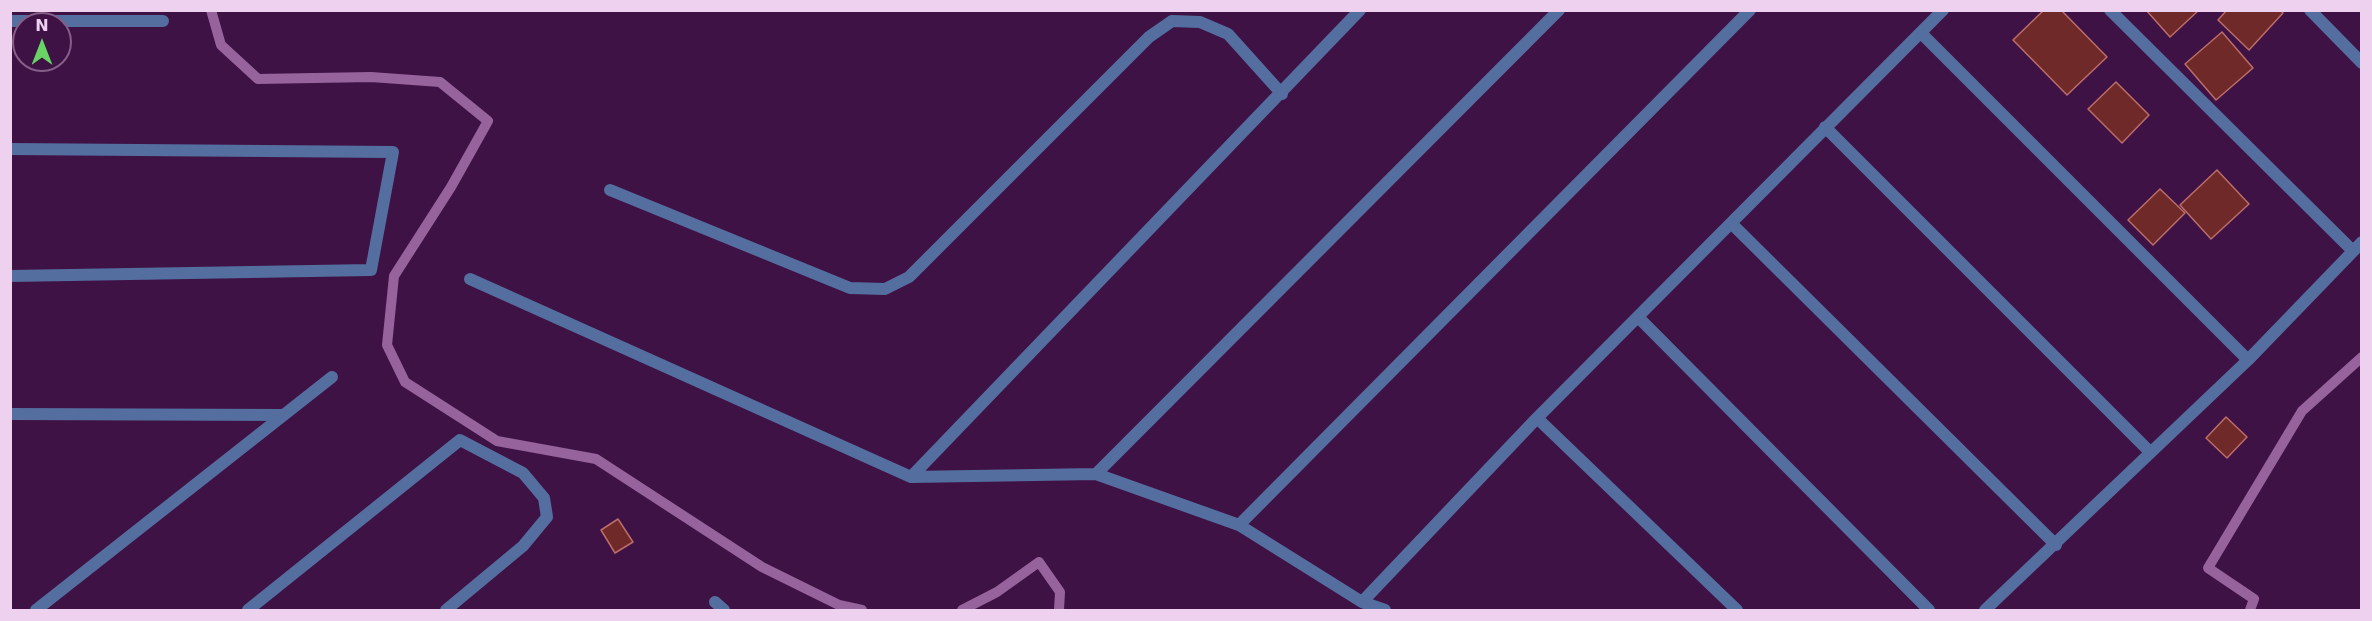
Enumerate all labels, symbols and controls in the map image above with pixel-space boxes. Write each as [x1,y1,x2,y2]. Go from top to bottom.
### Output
north arrow [12,12,72,72]
text: N [35,16,49,35]

